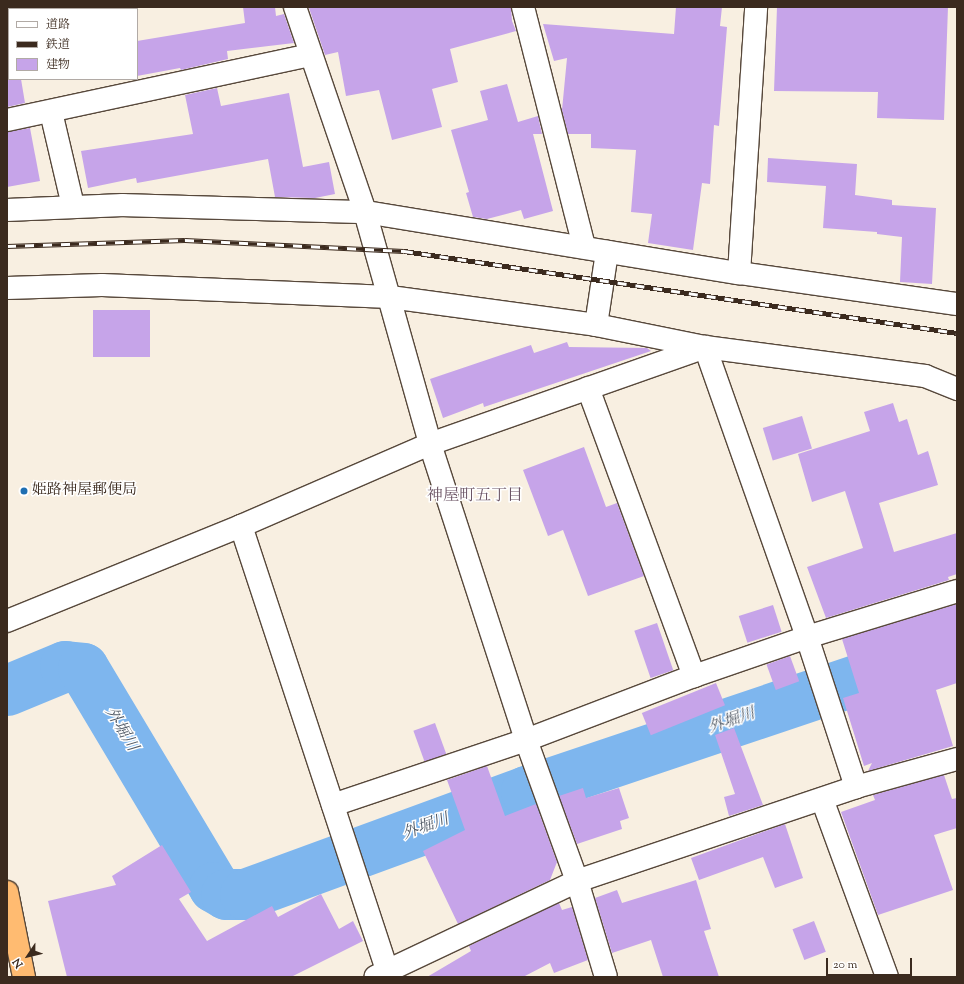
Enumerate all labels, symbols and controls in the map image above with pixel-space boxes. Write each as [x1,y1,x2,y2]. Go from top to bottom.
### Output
legend [8,8,138,80]
text: 道路 [46,16,70,34]
text: 鉄道 [46,36,70,54]
text: 建物 [46,56,70,74]
place label: 姫路神屋郵便局 [32,482,137,500]
marker: 姫路神屋郵便局 [19,486,29,496]
district label: 神屋町五丁目 [427,487,523,507]
water label: 外堀川 [99,704,141,756]
water label: 外堀川 [706,705,758,739]
water label: 外堀川 [400,811,452,845]
north arrow [8,936,48,976]
scale bar [828,950,914,976]
text: N [9,955,27,971]
text: 20 m [833,956,857,974]

